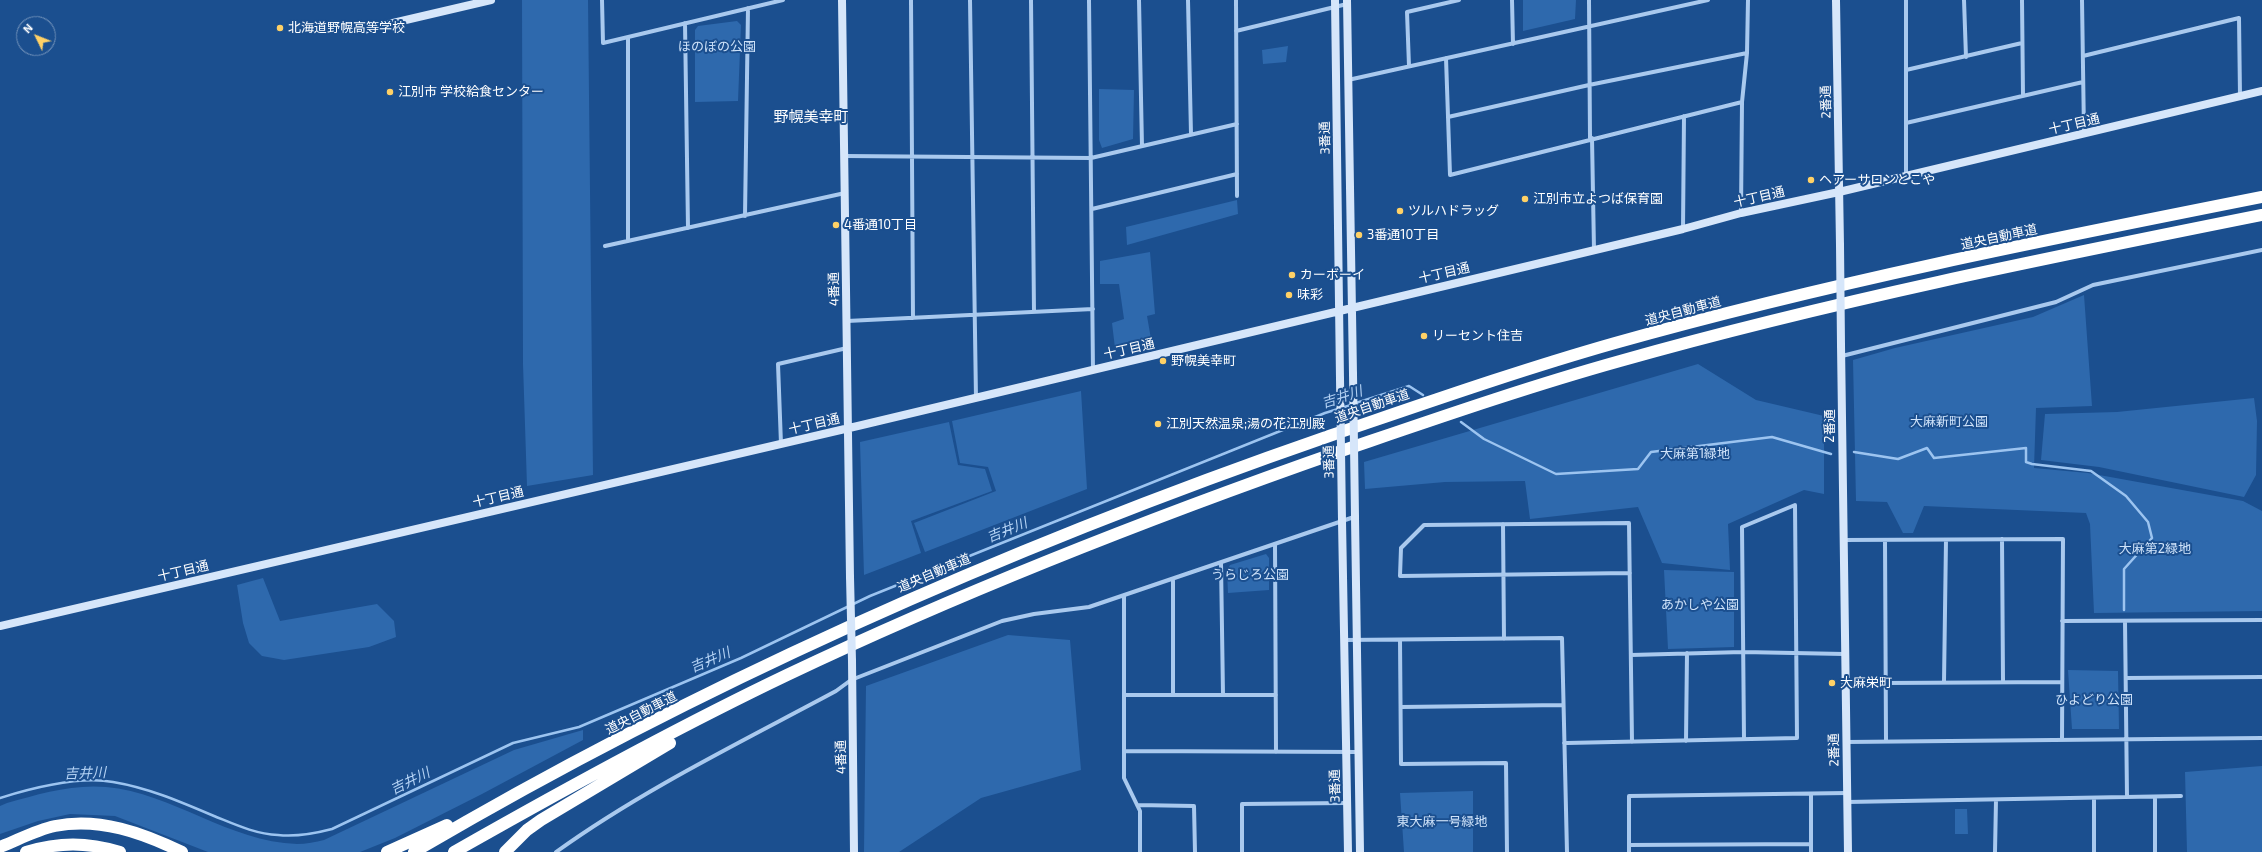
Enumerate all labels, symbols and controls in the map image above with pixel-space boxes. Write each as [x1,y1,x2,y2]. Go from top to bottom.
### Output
north arrow [16,16,56,56]
place label: 北海道野幌高等学校 [288,20,405,36]
text: N [20,21,35,36]
marker: 北海道野幌高等学校 [275,23,285,33]
park label: ほのぼの公園 [678,39,756,55]
place label: 江別市 学校給食センター [398,84,544,100]
street label: 2番通 [1818,85,1834,119]
marker: 江別市 学校給食センター [385,87,395,97]
district label: 野幌美幸町 [774,108,848,126]
street label: 十丁目通 [2047,111,2101,137]
street label: 3番通 [1317,121,1333,155]
place label: ヘアーサロンとこや [1819,172,1935,188]
marker: ヘアーサロンとこや [1806,175,1816,185]
street label: 十丁目通 [1732,184,1786,210]
place label: 江別市立よつば保育園 [1533,191,1663,207]
marker: 江別市立よつば保育園 [1520,194,1530,204]
place label: ツルハドラッグ [1408,203,1499,219]
marker: ツルハドラッグ [1395,206,1405,216]
place label: 4番通10丁目 [844,217,917,233]
marker: 4番通10丁目 [831,220,841,230]
street label: 道央自動車道 [1959,221,2039,253]
place label: 3番通10丁目 [1367,227,1439,243]
marker: 3番通10丁目 [1354,230,1364,240]
street label: 十丁目通 [1417,260,1471,286]
place label: カーボーイ [1300,267,1365,283]
marker: カーボーイ [1287,270,1297,280]
street label: 4番通 [826,272,842,306]
place label: 味彩 [1297,287,1323,303]
marker: 味彩 [1284,290,1294,300]
street label: 道央自動車道 [1643,293,1723,329]
place label: リーセント住吉 [1432,328,1523,344]
marker: リーセント住吉 [1419,331,1429,341]
street label: 十丁目通 [1102,336,1156,362]
place label: 野幌美幸町 [1171,353,1236,369]
marker: 野幌美幸町 [1158,356,1168,366]
water label: 吉井川 [1319,383,1365,411]
street label: 道央自動車道 [1333,386,1411,426]
street label: 2番通 [1822,409,1838,443]
street label: 十丁目通 [787,411,841,437]
park label: 大麻新町公園 [1910,414,1988,430]
place label: 江別天然温泉;湯の花江別殿 [1166,416,1325,432]
marker: 江別天然温泉;湯の花江別殿 [1153,419,1163,429]
street label: 3番通 [1321,445,1337,479]
park label: 大麻第1緑地 [1660,446,1730,462]
street label: 十丁目通 [471,484,525,510]
water label: 吉井川 [984,514,1030,546]
park label: 大麻第2緑地 [2119,541,2191,557]
street label: 道央自動車道 [895,551,973,595]
street label: 十丁目通 [156,558,210,584]
park label: うらじろ公園 [1211,567,1289,583]
park label: あかしや公園 [1661,597,1739,613]
water label: 吉井川 [687,644,733,676]
place label: 大麻栄町 [1840,675,1892,691]
marker: 大麻栄町 [1827,678,1837,688]
street label: 道央自動車道 [603,688,679,738]
park label: ひよどり公園 [2055,692,2133,708]
street label: 2番通 [1826,733,1842,767]
street label: 4番通 [833,740,849,774]
water label: 吉井川 [64,764,106,782]
water label: 吉井川 [387,764,433,798]
street label: 3番通 [1327,769,1343,803]
park label: 東大麻一号緑地 [1397,814,1487,830]

